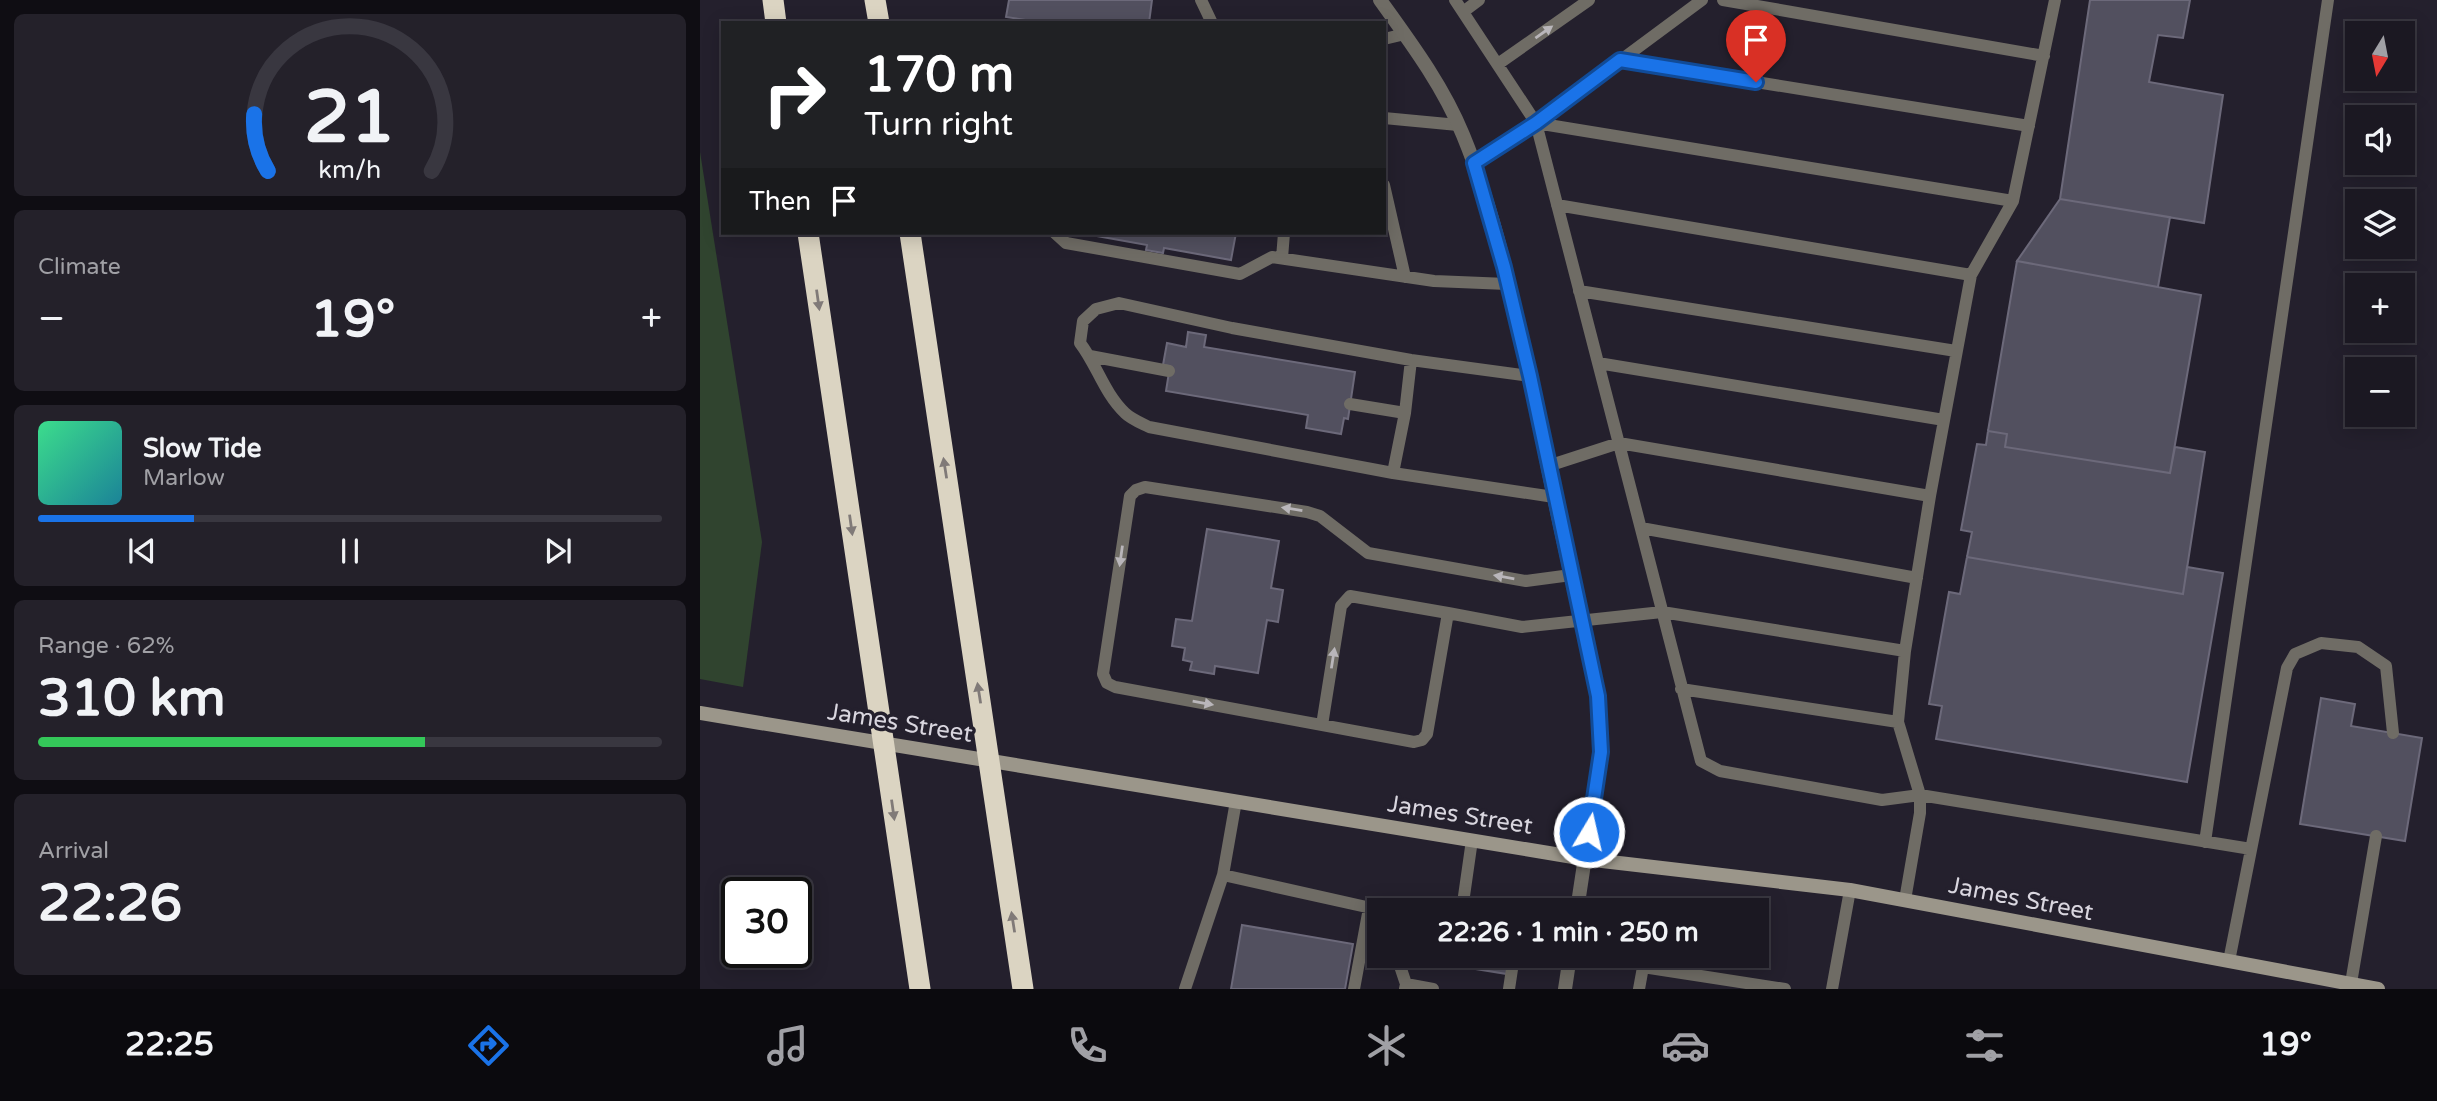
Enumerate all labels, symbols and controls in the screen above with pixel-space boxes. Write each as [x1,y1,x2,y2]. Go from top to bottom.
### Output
pin [1726,10,1786,82]
icon: arrive [1737,21,1775,59]
north arrow [2345,21,2415,91]
map controls [2345,21,2415,427]
one-way arrow [1535,25,1553,39]
text: 170 m [864,46,1014,105]
icon: right [749,49,840,140]
text: 21 [304,74,396,162]
button: sound [2345,105,2415,175]
text: Turn right [864,106,1013,144]
text: km/h [319,155,381,185]
icon: arrive [825,182,863,220]
text: Then [749,186,811,217]
button: layers [2345,189,2415,259]
text: Climate [38,253,121,281]
button: + [2345,273,2415,343]
text: 19° [310,288,395,351]
one-way arrow [813,289,824,311]
text: − [38,296,65,342]
text: + [641,296,662,342]
button: − [2345,357,2415,427]
text: Slow Tide [143,433,261,464]
one-way arrow [940,457,951,479]
text: Marlow [143,464,225,492]
one-way arrow [1281,504,1303,515]
one-way arrow [846,514,857,536]
icon: previous [123,532,161,570]
icon: pause [331,532,369,570]
icon: next [539,532,577,570]
one-way arrow [1115,545,1126,567]
one-way arrow [1493,572,1515,583]
text: Range · 62% [38,632,174,660]
one-way arrow [1328,647,1339,669]
text: 310 km [38,667,226,730]
one-way arrow [973,682,984,704]
street label: James Street [825,697,975,749]
one-way arrow [1192,698,1214,709]
street label: James Street [1385,789,1535,841]
position arrow [1552,795,1626,869]
one-way arrow [888,800,899,822]
text: Arrival [38,837,109,865]
street label: James Street [1946,871,2096,927]
text: 22:26 [38,872,182,935]
speed limit sign: 30 [721,877,812,968]
one-way arrow [1007,910,1018,932]
text: 22:26 · 1 min · 250 m [1437,917,1699,948]
icon: directions [464,1021,513,1070]
icon: music [763,1021,812,1070]
icon: phone [1063,1021,1112,1070]
icon: climate [1362,1021,1411,1070]
icon: car [1661,1021,1710,1070]
icon: filters [1960,1021,2009,1070]
text: 22:25 [125,1026,214,1064]
text: 19° [2259,1026,2312,1064]

